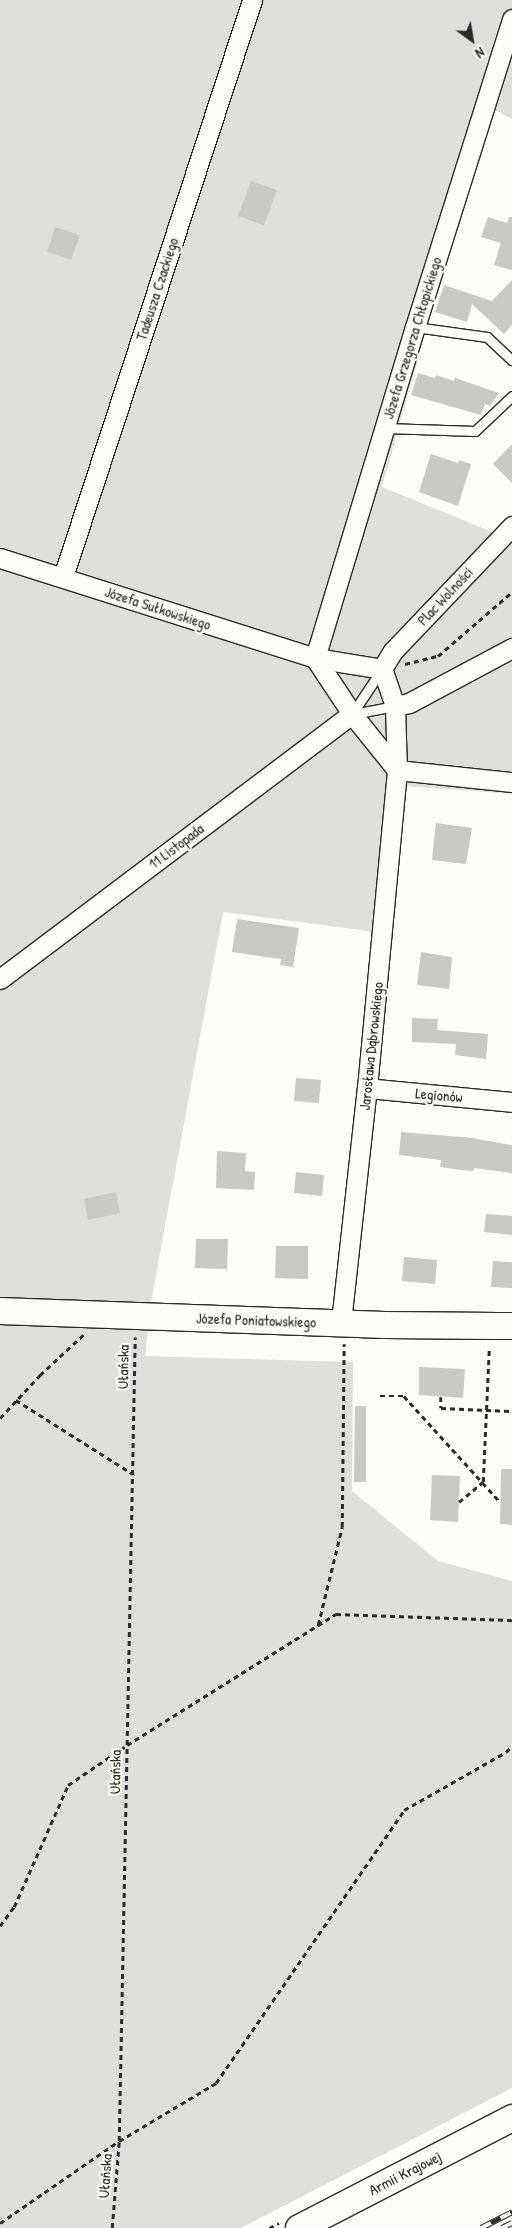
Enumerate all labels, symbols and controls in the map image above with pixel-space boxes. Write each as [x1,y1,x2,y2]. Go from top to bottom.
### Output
north arrow [447,15,497,65]
text: N [472,43,488,63]
street label: Tadeusza Czackiego [132,235,182,343]
street label: Józefa Grzegorza Chłopickiego [379,255,445,421]
street label: Plac Wolności [413,563,477,629]
street label: Józefa Sułkowskiego [103,582,213,634]
street label: 11 Listopada [145,819,207,873]
street label: Jarosława Dąbrowskiego [355,981,387,1111]
street label: Legionów [415,1084,463,1106]
street label: Józefa Poniatowskiego [196,1309,316,1331]
street label: Ułańska [114,1345,132,1389]
street label: Ułańska [106,1750,124,1794]
street label: Armii Krajowej [366,2147,444,2199]
street label: Ułańska [94,2153,116,2199]

